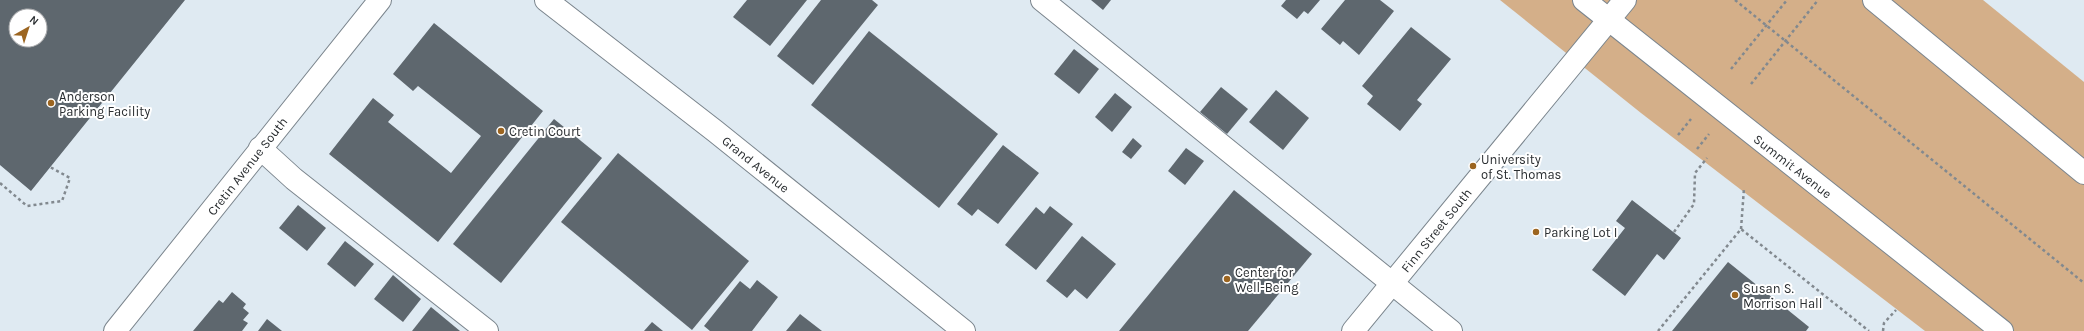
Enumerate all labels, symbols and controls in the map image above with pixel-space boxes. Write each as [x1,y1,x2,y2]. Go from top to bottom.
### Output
north arrow [8,8,48,48]
text: N [27,13,41,28]
place label: Anderson Parking Facility [59,89,150,119]
marker: Anderson Parking Facility [46,98,56,108]
street label: Cretin Avenue South [204,114,290,218]
place label: Cretin Court [509,124,581,139]
marker: Cretin Court [496,126,506,136]
street label: Summit Avenue [1751,131,1835,202]
street label: Grand Avenue [719,133,792,196]
place label: University of St. Thomas [1481,152,1562,182]
marker: University of St. Thomas [1468,161,1478,171]
street label: Finn Street South [1398,185,1475,275]
place label: Parking Lot I [1544,225,1617,240]
marker: Parking Lot I [1531,227,1541,237]
place label: Center for Well-Being [1235,265,1299,295]
marker: Center for Well-Being [1222,274,1232,284]
place label: Susan S. Morrison Hall [1743,281,1822,311]
marker: Susan S. Morrison Hall [1730,290,1740,300]

